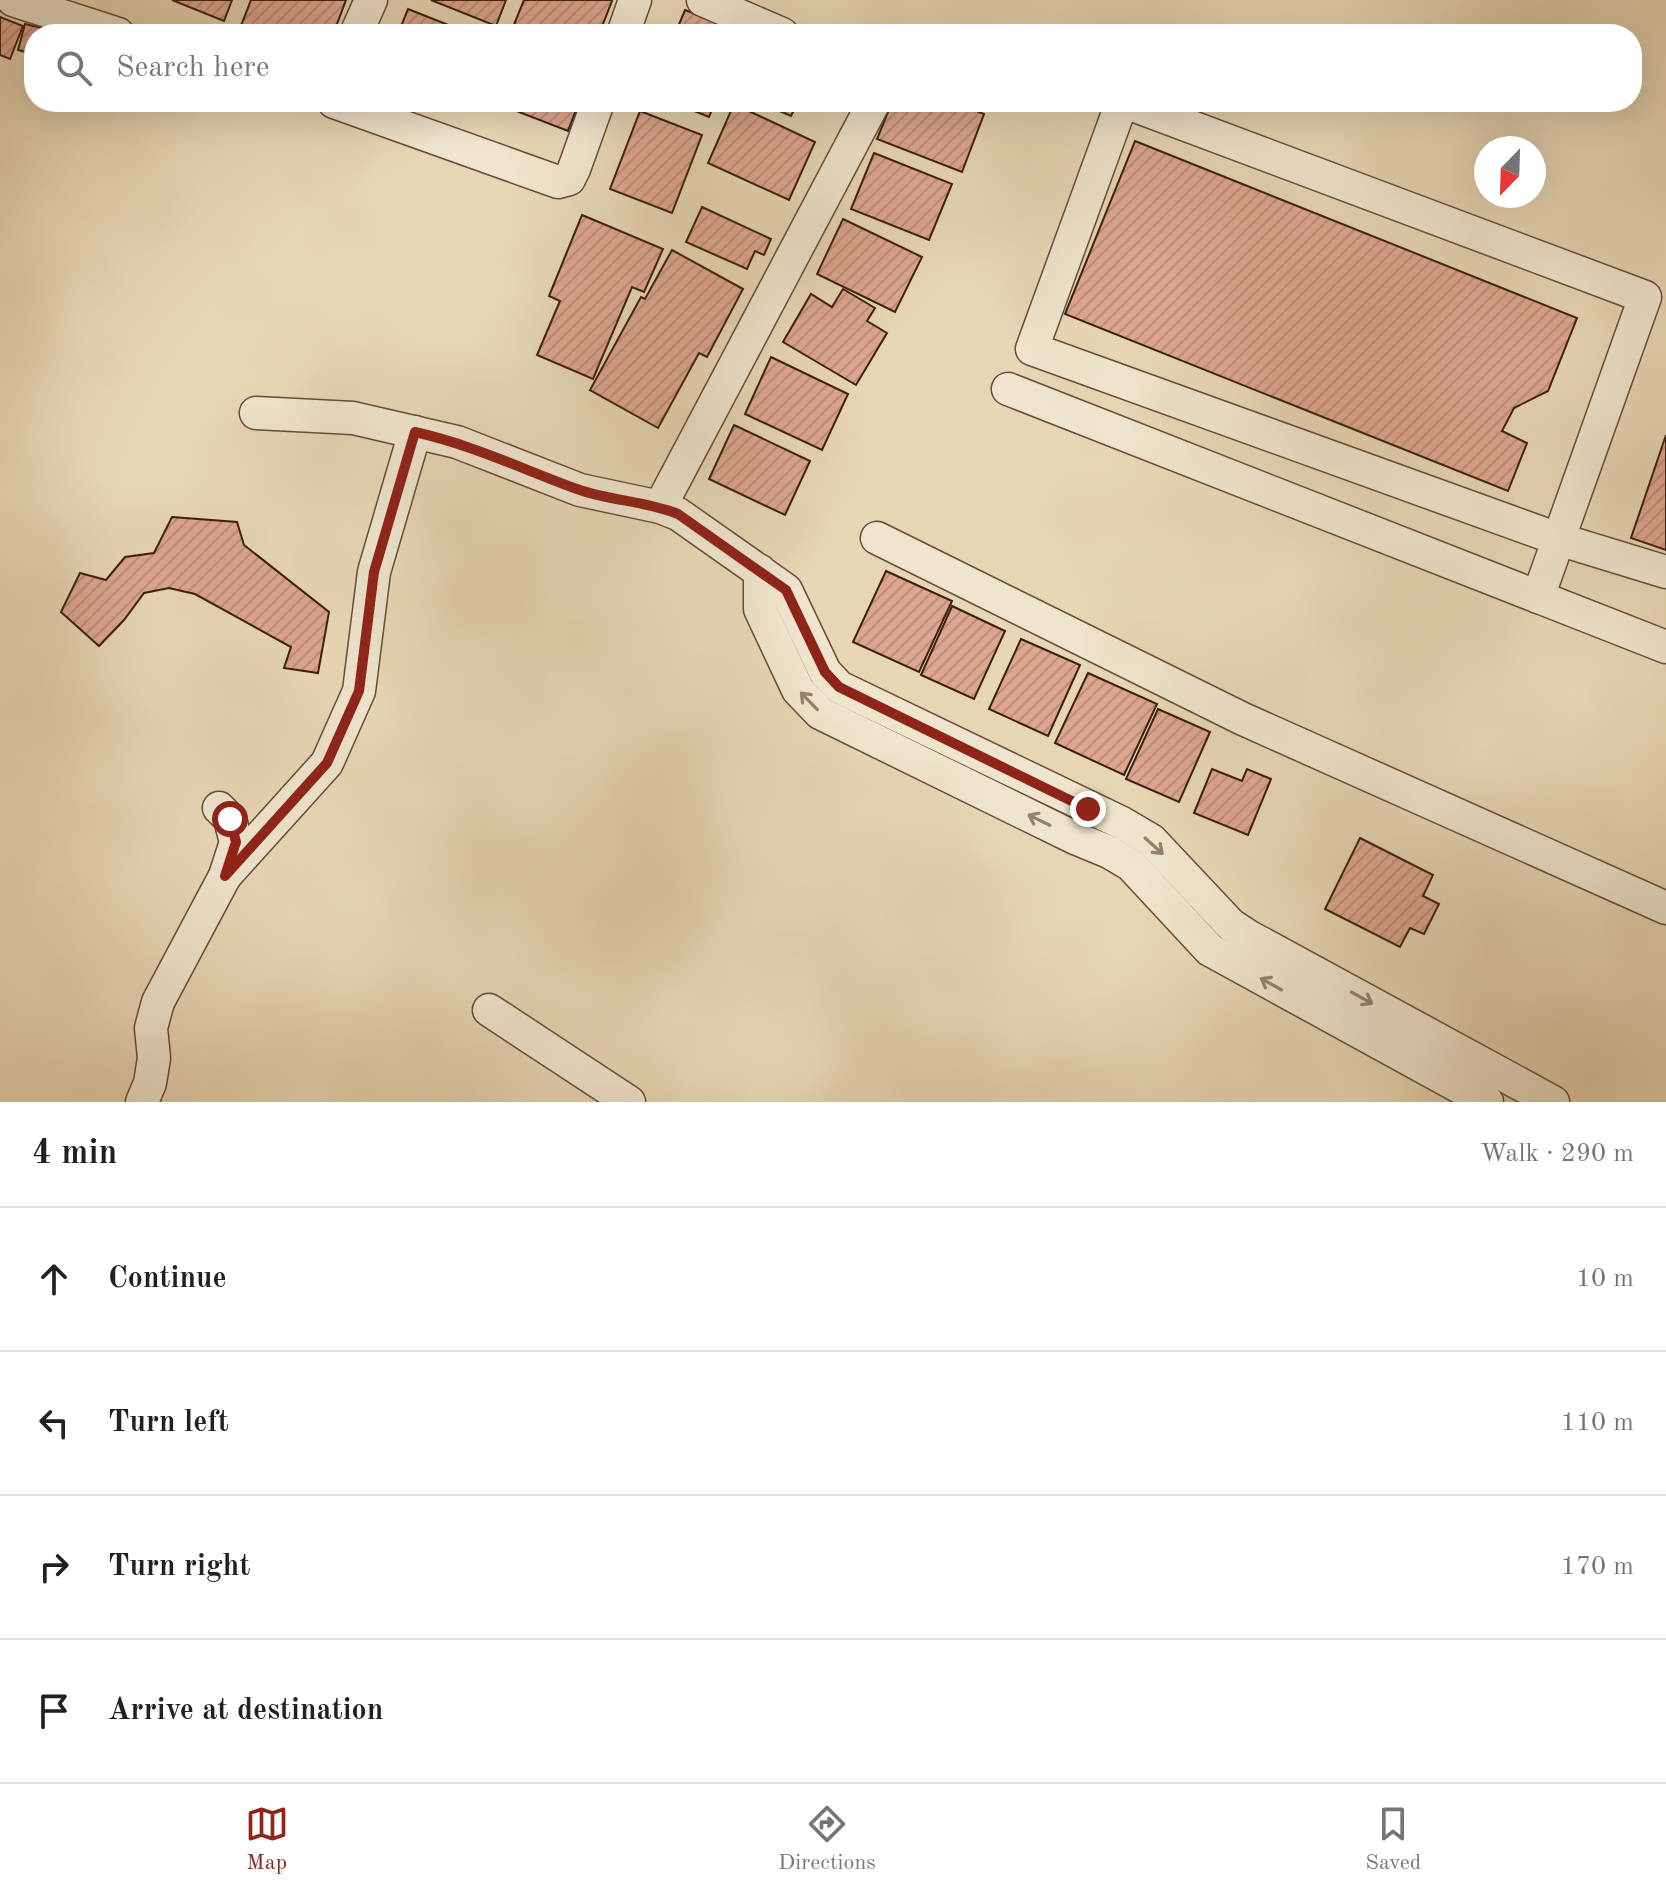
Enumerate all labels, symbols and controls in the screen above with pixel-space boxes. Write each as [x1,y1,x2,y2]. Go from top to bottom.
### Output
search box [24,24,1642,112]
icon: search [52,46,96,90]
text: Search here [116,53,270,83]
north arrow [1474,136,1546,208]
one-way arrow [800,692,819,711]
route end [1070,791,1106,827]
route start [212,801,248,837]
one-way arrow [1028,812,1052,827]
one-way arrow [1144,836,1164,854]
one-way arrow [1260,976,1283,992]
one-way arrow [1349,991,1373,1006]
text: 4 min [32,1137,117,1171]
text: Walk · 290 m [1480,1141,1634,1167]
icon: ahead [32,1257,76,1301]
text: Continue [108,1264,227,1294]
text: 10 m [1576,1266,1634,1292]
icon: left [32,1401,76,1445]
text: Turn left [108,1408,229,1438]
text: 110 m [1561,1410,1634,1436]
icon: right [32,1545,76,1589]
text: Turn right [108,1552,250,1582]
text: 170 m [1561,1554,1634,1580]
icon: arrive [32,1689,76,1733]
text: Arrive at destination [108,1696,383,1726]
tab: Map [245,1802,289,1877]
tab: Directions [778,1802,876,1877]
tab: Saved [1365,1802,1421,1877]

